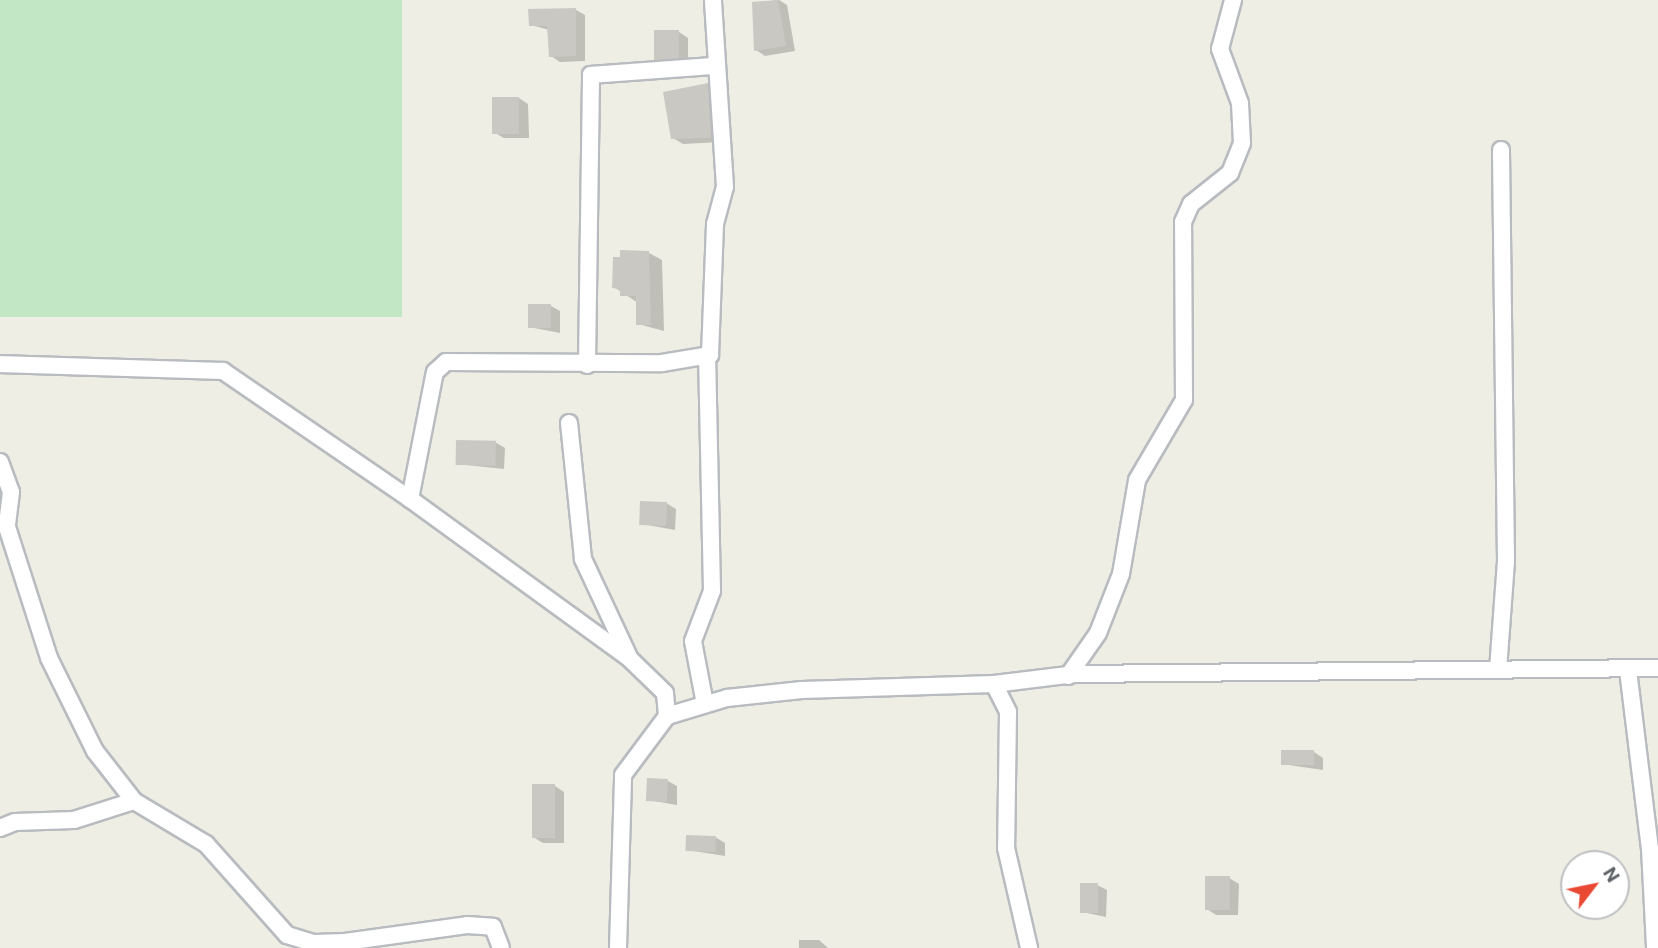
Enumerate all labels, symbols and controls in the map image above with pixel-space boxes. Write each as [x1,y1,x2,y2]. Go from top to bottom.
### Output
north arrow [1560,850,1630,920]
text: N [1598,863,1625,886]

